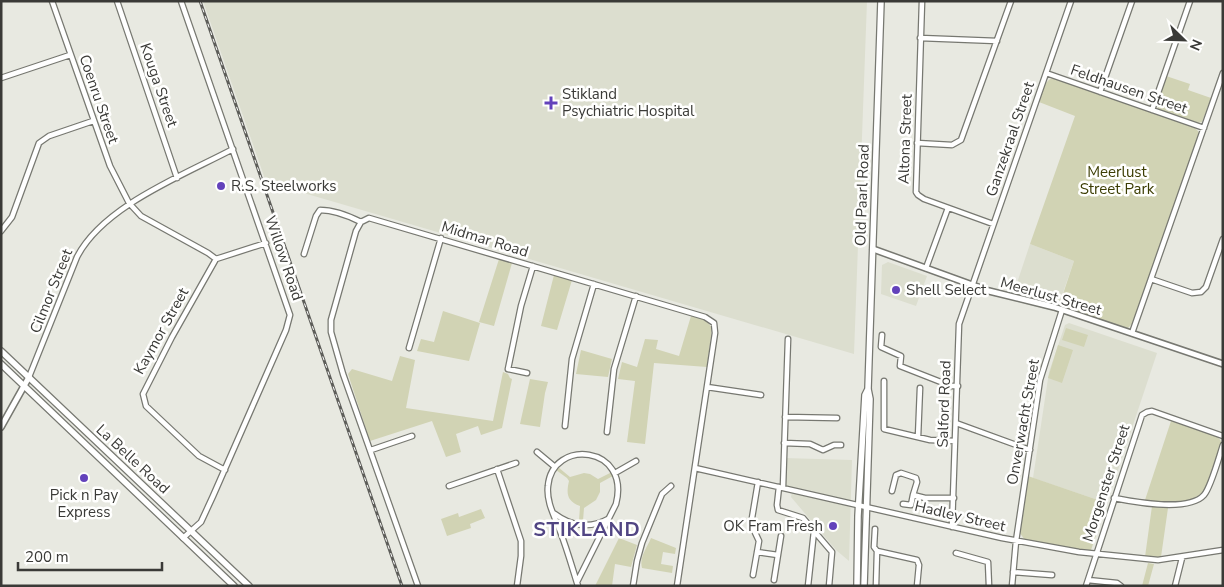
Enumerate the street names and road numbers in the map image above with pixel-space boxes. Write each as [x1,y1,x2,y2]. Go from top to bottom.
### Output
street label: Kouga Street [135,40,183,130]
street label: Coenru Street [74,52,124,147]
street label: Feldhausen Street [1068,60,1191,119]
street label: Ganzekraal Street [981,78,1039,199]
street label: Altona Street [893,93,917,184]
street label: Old Paarl Road [850,144,874,246]
street label: Willow Road [260,213,308,303]
street label: Midmar Road [439,216,531,262]
street label: Cilmor Street [25,245,77,336]
street label: Meerlust Street [998,272,1105,320]
street label: Kaymor Street [129,283,193,378]
street label: Onverwacht Street [1002,357,1044,486]
street label: Salford Road [932,360,956,448]
street label: La Belle Road [92,420,174,498]
street label: Morgenster Street [1078,421,1135,544]
street label: Hadley Street [913,496,1008,536]

